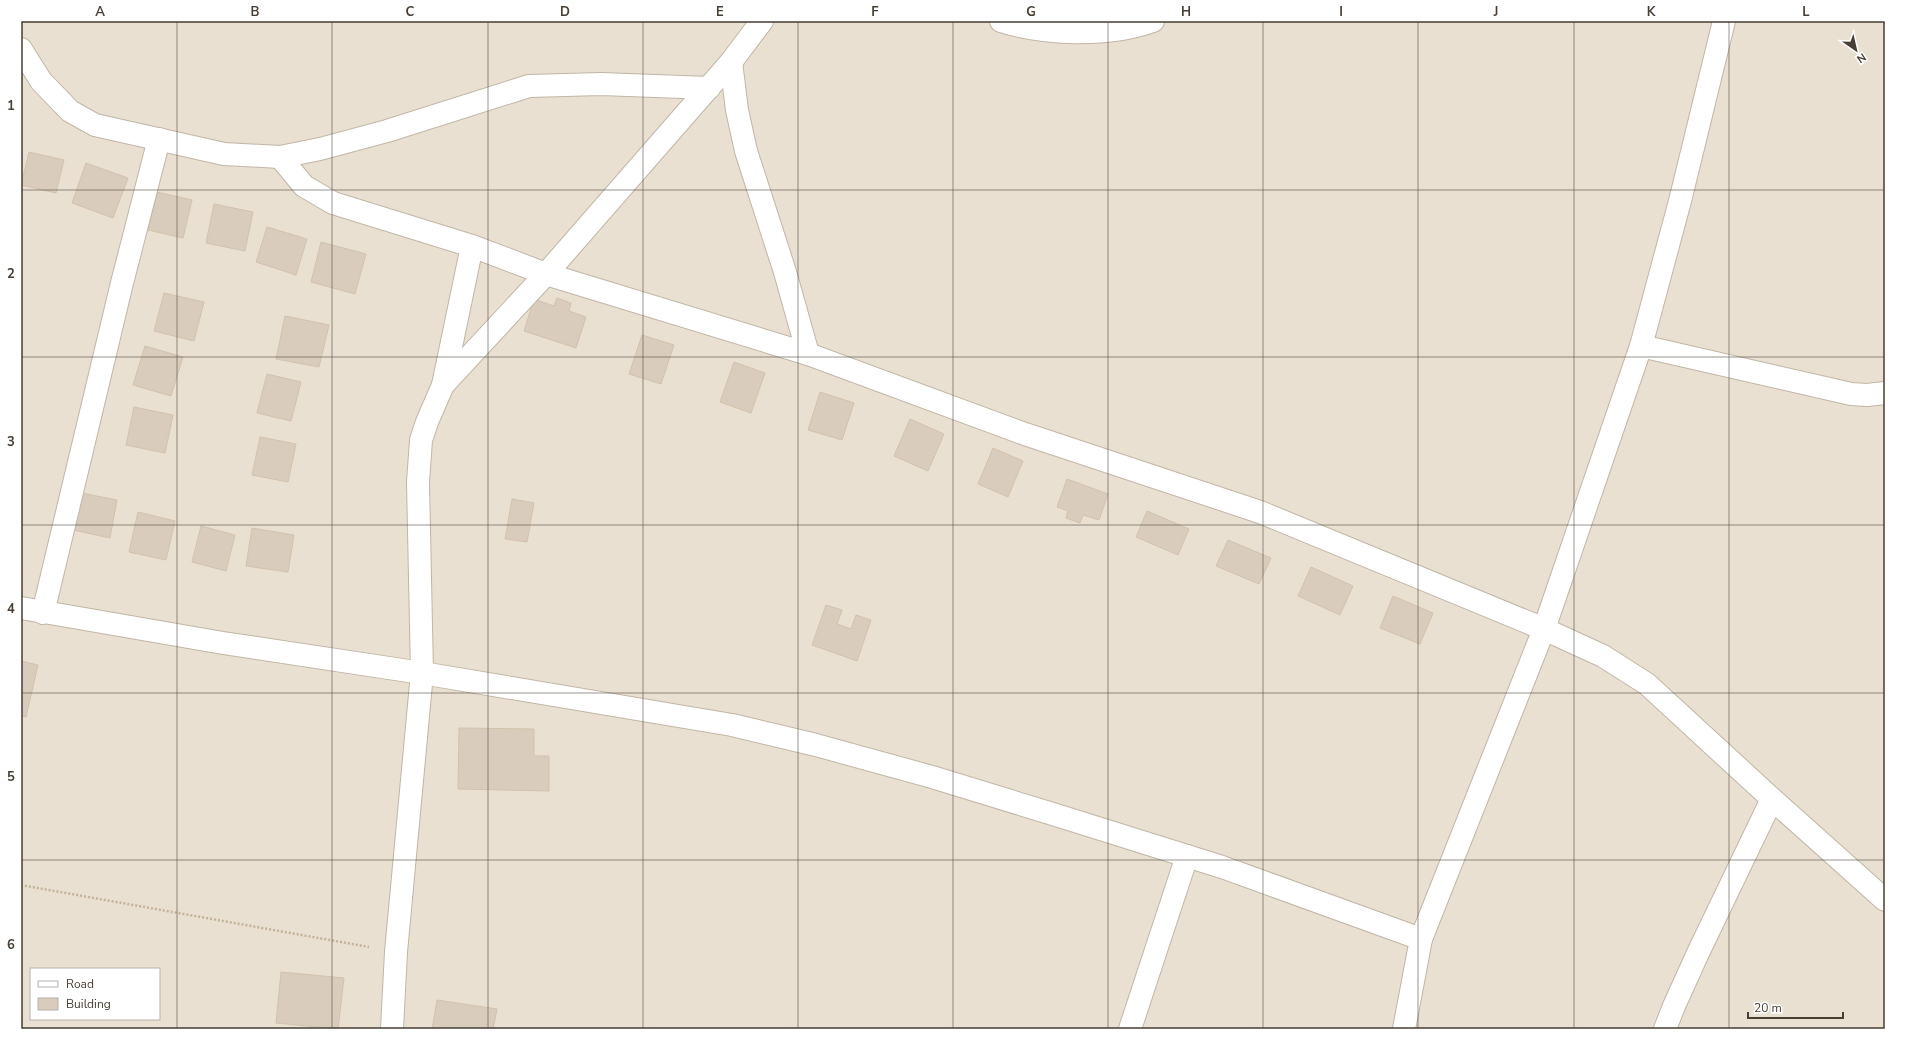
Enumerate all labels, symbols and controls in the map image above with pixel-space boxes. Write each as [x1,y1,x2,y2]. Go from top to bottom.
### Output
text: A [95,3,105,21]
text: B [251,3,260,21]
text: C [406,3,415,21]
text: D [560,3,570,21]
text: E [716,3,724,21]
text: F [871,3,879,21]
text: G [1026,3,1036,21]
text: H [1181,3,1191,21]
text: I [1339,3,1343,21]
text: J [1493,3,1498,21]
text: K [1647,3,1656,21]
text: L [1802,3,1810,21]
north arrow [1836,30,1876,70]
text: N [1854,49,1869,66]
text: 1 [7,97,15,115]
text: 2 [7,265,15,283]
text: 3 [7,433,15,451]
text: 4 [7,600,15,618]
text: 5 [7,768,15,786]
text: 6 [7,936,15,954]
legend [30,968,160,1020]
text: Road [66,976,94,992]
scale bar [1748,994,1843,1020]
text: Building [66,996,111,1012]
text: 20 m [1754,1000,1782,1016]

